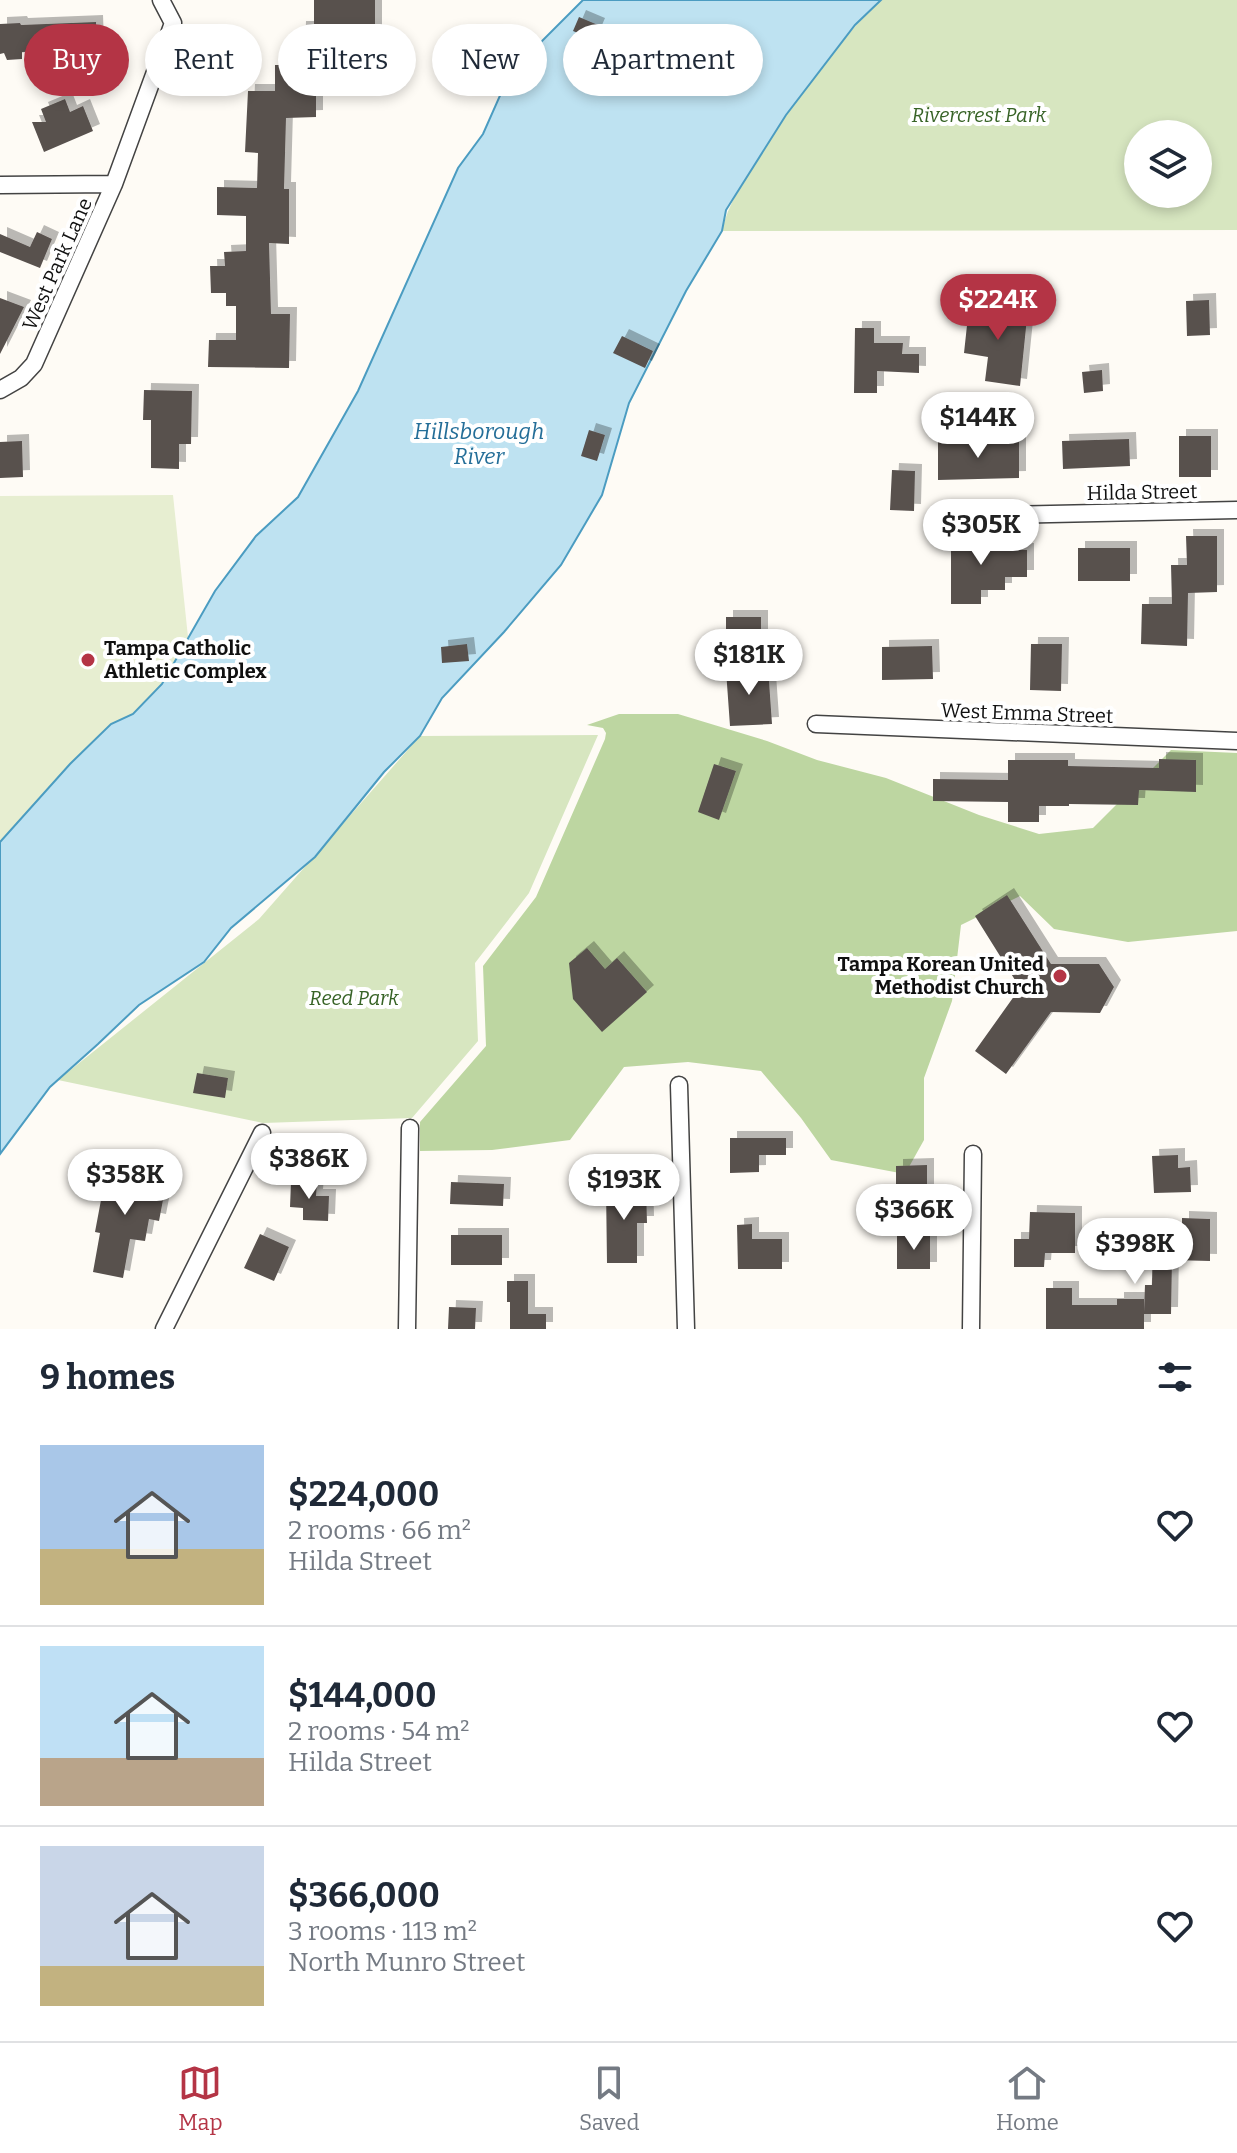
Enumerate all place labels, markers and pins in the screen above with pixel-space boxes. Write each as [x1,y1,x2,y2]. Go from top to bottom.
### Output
pin: $224K [942,274,1054,342]
pin: $144K [922,392,1034,460]
pin: $305K [925,499,1037,567]
pin: $181K [693,629,805,697]
place label: Tampa Catholic Athletic Complex [104,636,267,683]
marker: Tampa Catholic Athletic Complex [79,651,97,669]
place label: Tampa Korean United Methodist Church [838,952,1044,999]
marker: Tampa Korean United Methodist Church [1051,967,1069,985]
pin: $386K [253,1133,365,1201]
pin: $358K [69,1149,181,1217]
pin: $193K [568,1154,680,1222]
pin: $366K [858,1184,970,1252]
pin: $398K [1079,1218,1191,1286]

